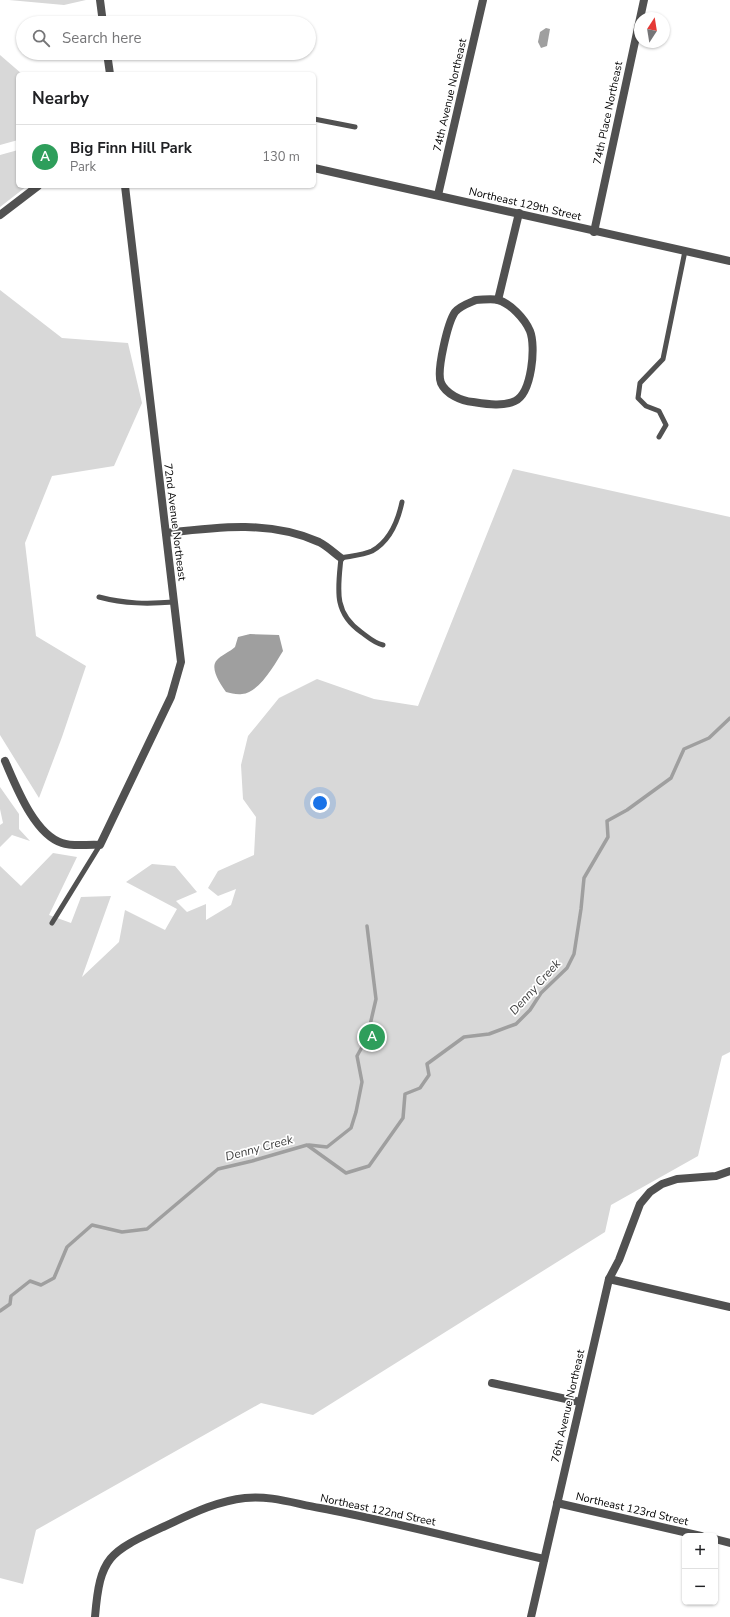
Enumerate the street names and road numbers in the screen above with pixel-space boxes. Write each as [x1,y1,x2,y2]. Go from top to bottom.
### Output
street label: 74th Avenue Northeast [430,37,470,153]
street label: 74th Place Northeast [590,60,626,166]
street label: Northeast 129th Street [467,184,583,224]
street label: 72nd Avenue Northeast [160,462,190,582]
street label: 76th Avenue Northeast [548,1348,588,1464]
street label: Northeast 123rd Street [574,1489,690,1529]
street label: Northeast 122nd Street [319,1490,437,1530]

